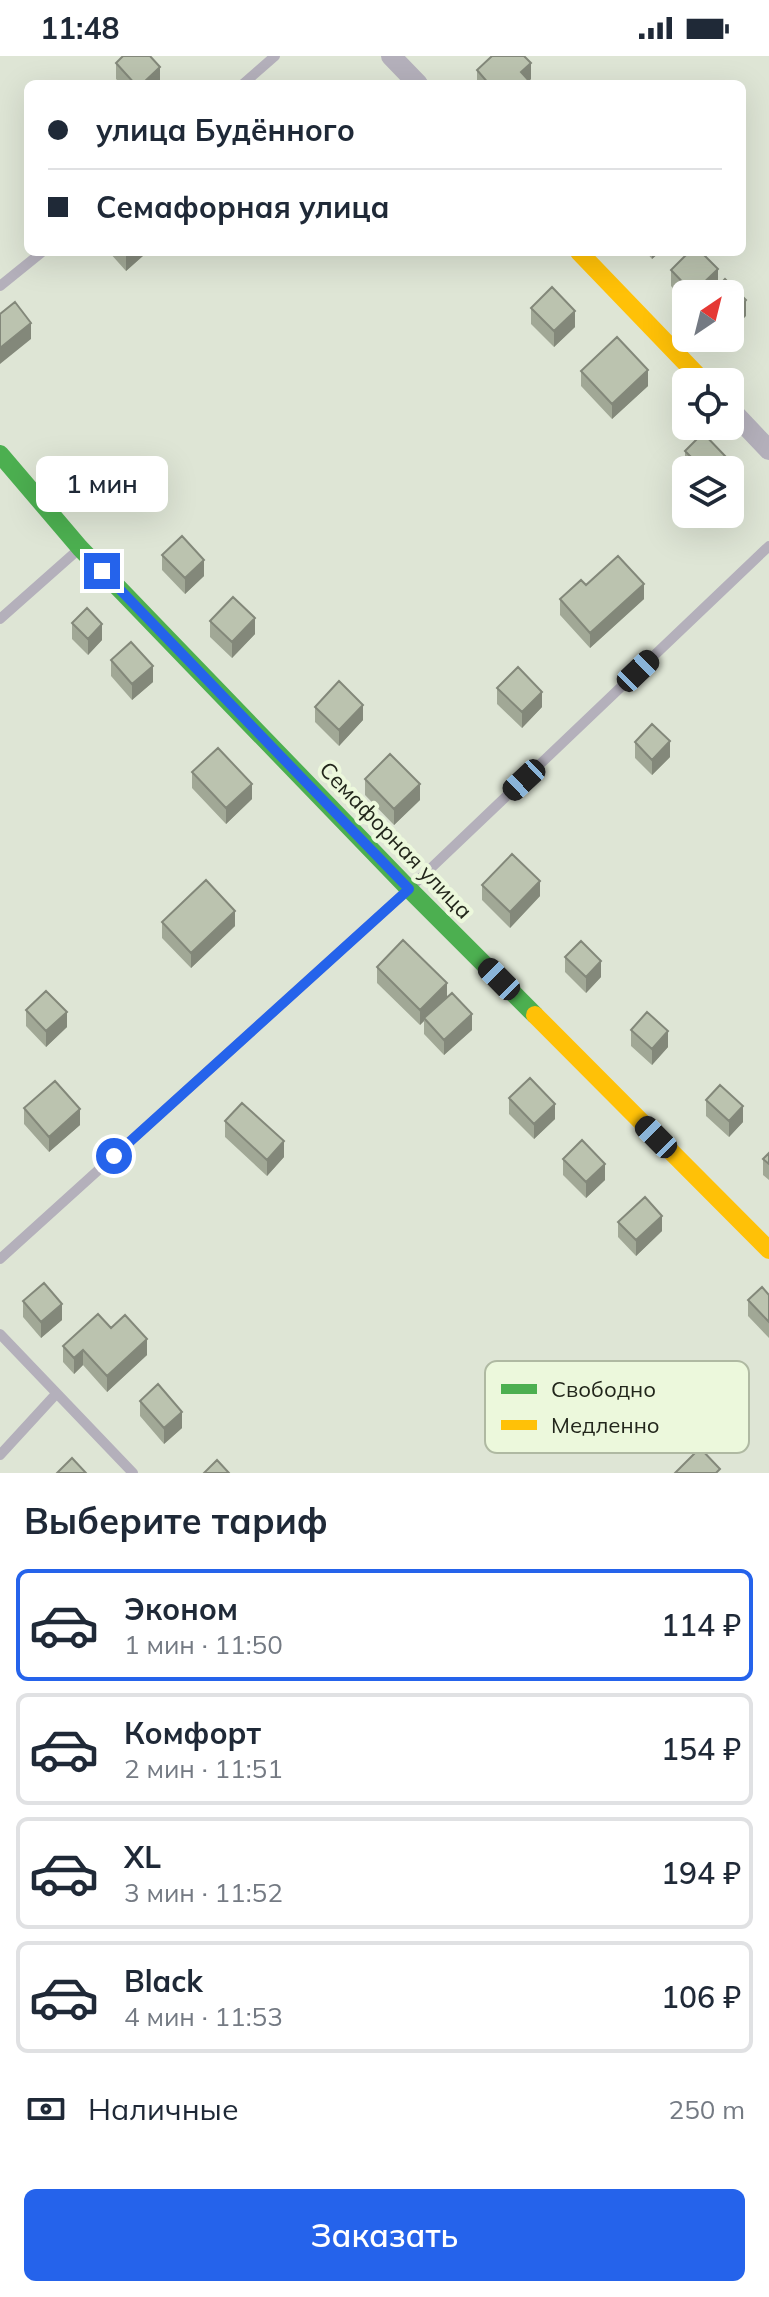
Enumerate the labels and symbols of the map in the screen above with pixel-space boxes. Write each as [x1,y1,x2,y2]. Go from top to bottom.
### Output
north arrow [672,280,744,352]
callout: 1 мин [36,455,168,511]
route end [84,553,120,589]
car [612,646,664,696]
street label: Семафорная улица [314,755,478,925]
car [498,755,550,805]
car [474,954,524,1004]
car [631,1112,681,1162]
route start [96,1138,132,1174]
legend [485,1361,749,1453]
text: Свободно [551,1375,656,1403]
text: Медленно [551,1411,660,1439]

